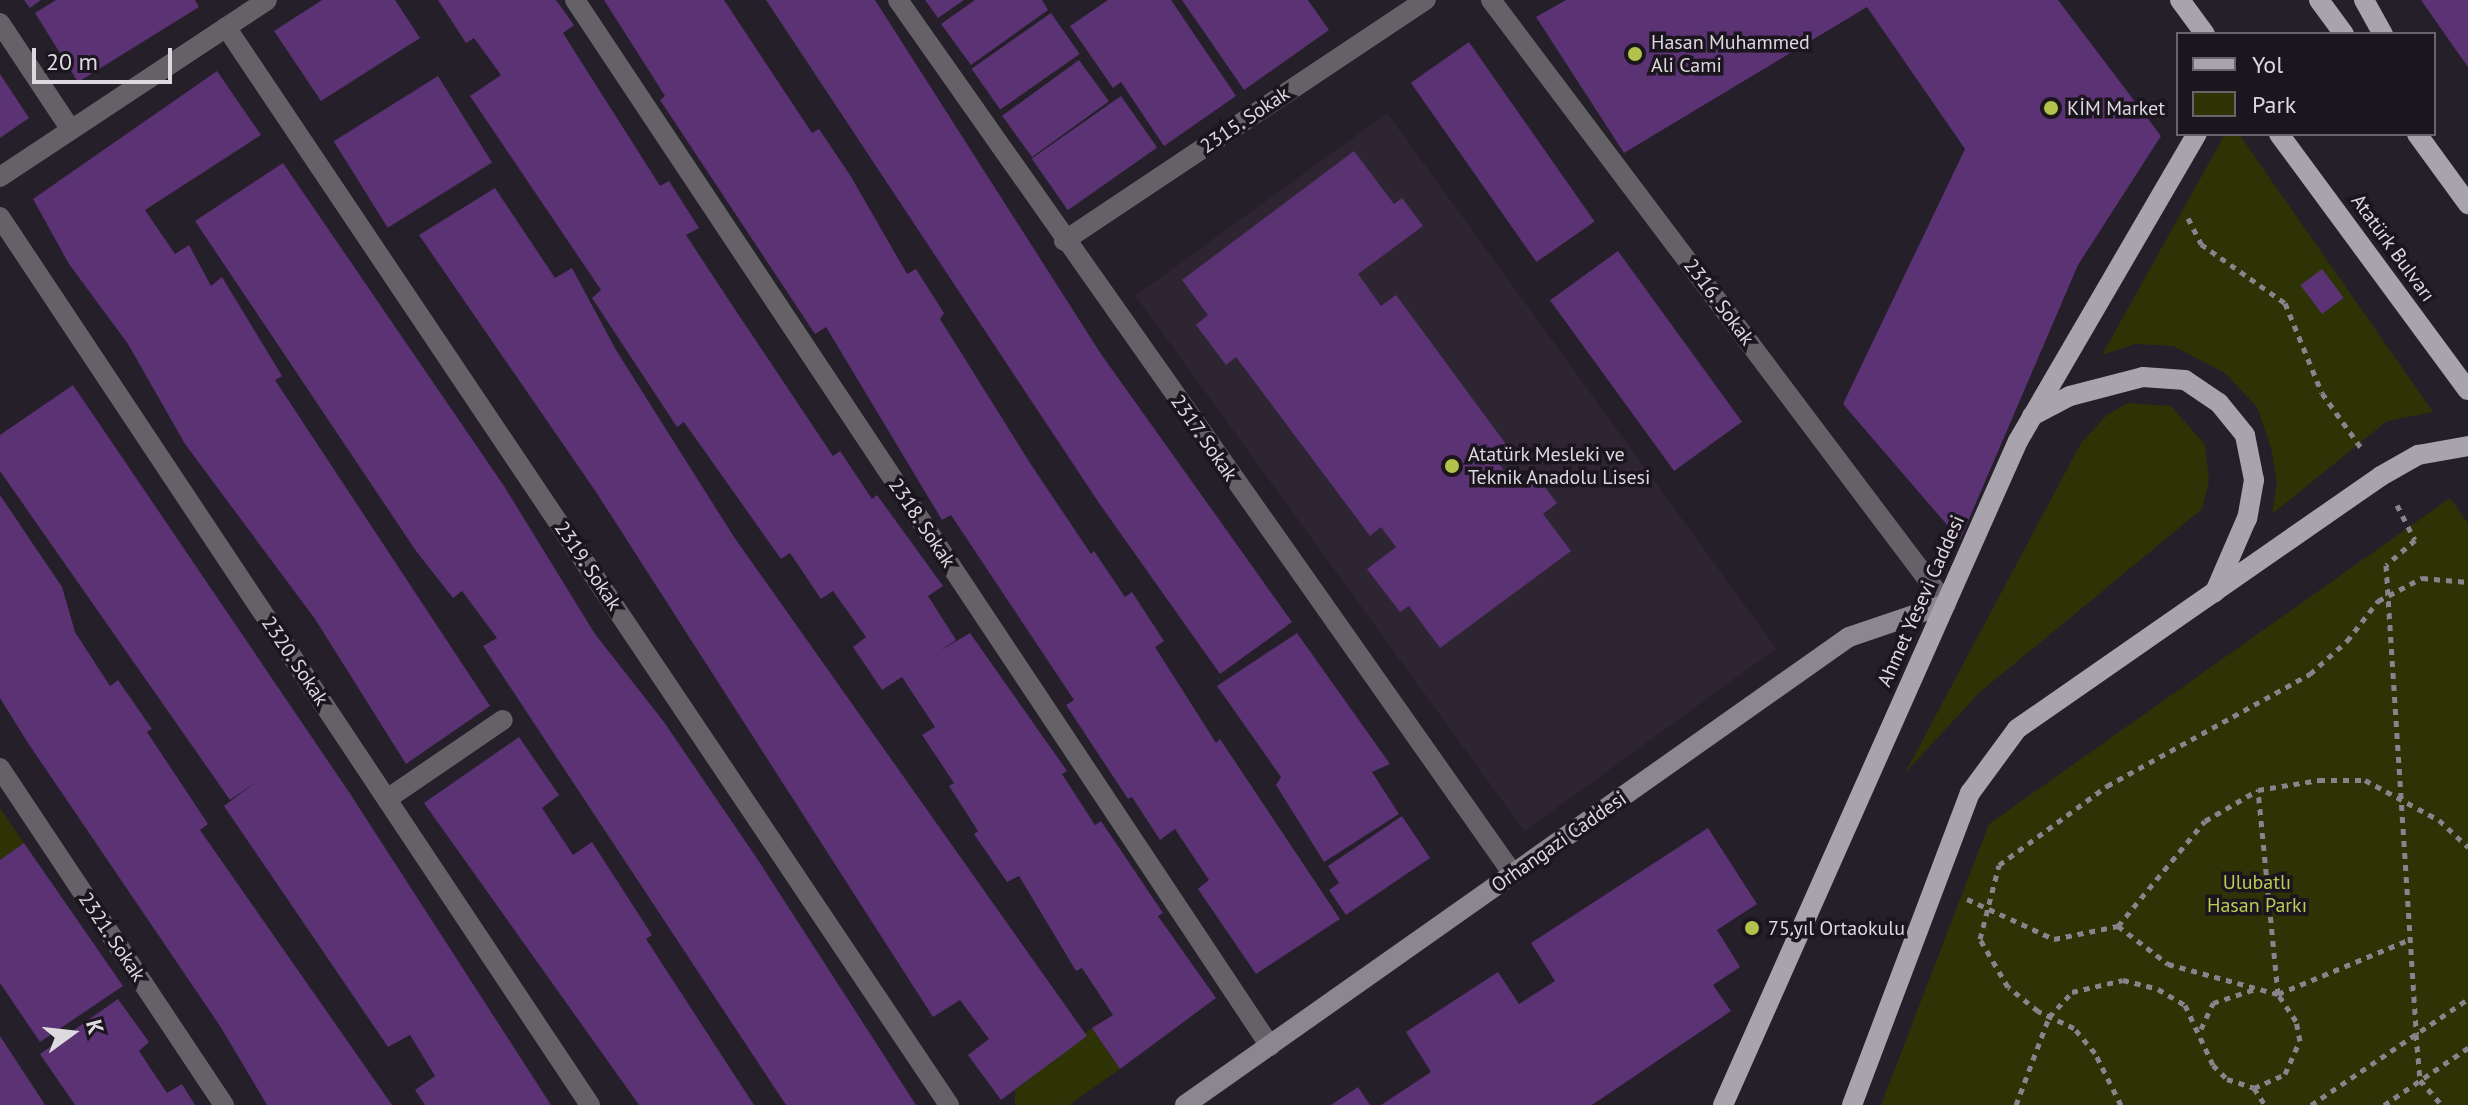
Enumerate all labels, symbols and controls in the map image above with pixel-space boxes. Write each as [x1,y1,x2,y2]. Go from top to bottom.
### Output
place label: Hasan Muhammed Ali Cami [1651,30,1810,77]
scale bar [36,32,176,82]
legend [2176,32,2436,136]
marker: Hasan Muhammed Ali Cami [1626,45,1644,63]
text: 20 m [46,46,98,77]
text: Yol [2252,49,2283,80]
street label: 2315. Sokak [1195,81,1295,159]
text: Park [2252,89,2296,120]
place label: KİM Market [2067,96,2165,120]
marker: KİM Market [2042,99,2060,117]
street label: Atatürk Bulvarı [2346,189,2440,307]
street label: 2316. Sokak [1678,253,1760,351]
street label: 2317. Sokak [1165,390,1243,486]
place label: Atatürk Mesleki ve Teknik Anadolu Lisesi [1468,442,1652,489]
marker: Atatürk Mesleki ve Teknik Anadolu Lisesi [1443,457,1461,475]
street label: 2318. Sokak [883,473,961,573]
street label: Ahmet Yesevi Caddesi [1872,511,1970,691]
street label: 2319. Sokak [549,516,627,616]
street label: 2320. Sokak [256,611,334,711]
street label: Orhangazi Caddesi [1487,787,1631,897]
park label: Ulubatlı Hasan Parkı [2207,870,2307,917]
street label: 2321. Sokak [73,887,151,987]
place label: 75.yıl Ortaokulu [1768,916,1905,940]
marker: 75.yıl Ortaokulu [1743,919,1761,937]
north arrow [32,993,112,1073]
text: K [80,1017,110,1037]

